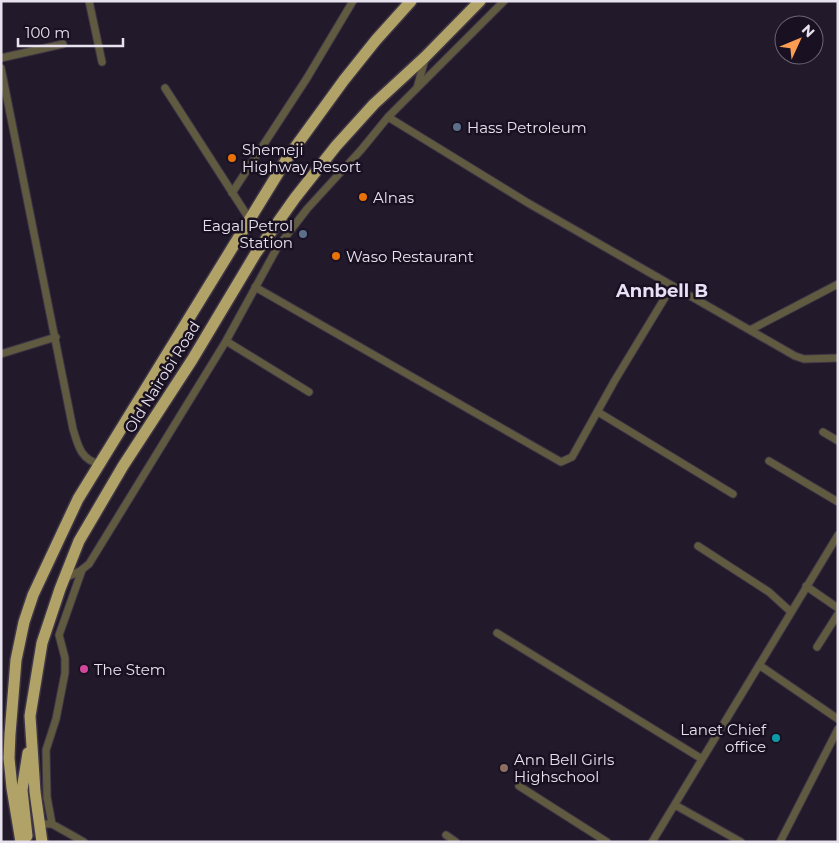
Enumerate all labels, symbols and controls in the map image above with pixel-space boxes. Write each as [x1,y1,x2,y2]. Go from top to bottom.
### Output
scale bar [18,15,122,47]
north arrow [774,15,824,65]
text: N [798,21,819,41]
text: 100 m [25,23,70,42]
place label: Hass Petroleum [467,118,587,137]
marker: Hass Petroleum [451,121,463,133]
place label: Shemeji Highway Resort [242,140,361,176]
marker: Shemeji Highway Resort [226,152,238,164]
place label: Alnas [373,188,414,207]
marker: Alnas [357,191,369,203]
place label: Eagal Petrol Station [202,216,293,252]
marker: Eagal Petrol Station [297,228,309,240]
place label: Waso Restaurant [346,247,474,266]
marker: Waso Restaurant [330,250,342,262]
district label: Annbell B [615,280,708,302]
street label: Old Nairobi Road [120,318,204,436]
place label: The Stem [94,660,166,679]
marker: The Stem [78,663,90,675]
place label: Lanet Chief office [680,720,767,756]
marker: Lanet Chief office [770,732,782,744]
place label: Ann Bell Girls Highschool [514,750,614,786]
marker: Ann Bell Girls Highschool [498,762,510,774]

